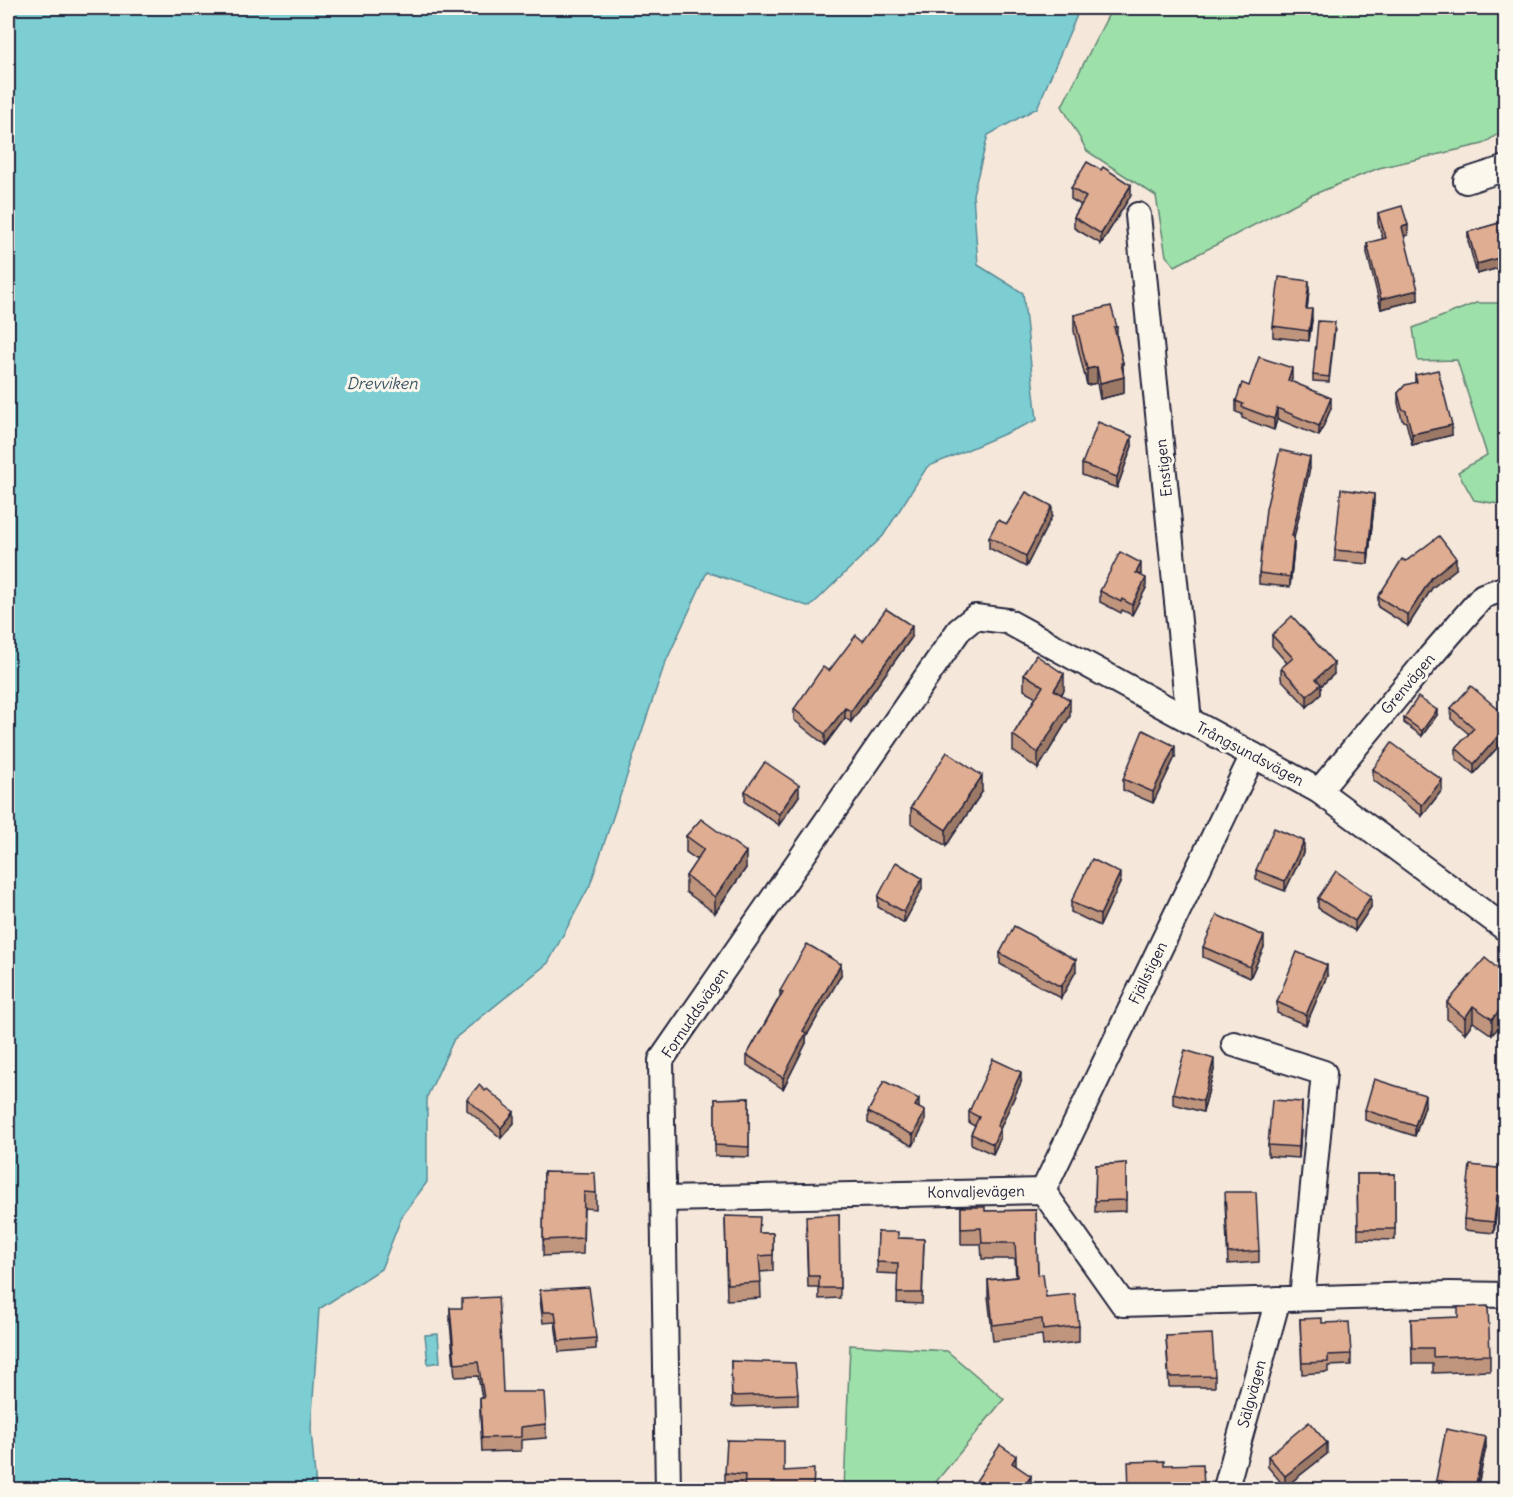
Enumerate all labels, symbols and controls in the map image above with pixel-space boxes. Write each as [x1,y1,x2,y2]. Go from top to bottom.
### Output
water label: Drevviken [346,373,418,393]
street label: Enstigen [1151,438,1176,498]
street label: Grenvägen [1377,649,1439,718]
street label: Trångsundsvägen [1193,717,1308,790]
street label: Fjällstigen [1124,938,1171,1007]
street label: Fornuddsvägen [657,964,732,1062]
street label: Konvaljevägen [927,1181,1025,1202]
street label: Sälgvägen [1233,1358,1270,1430]

